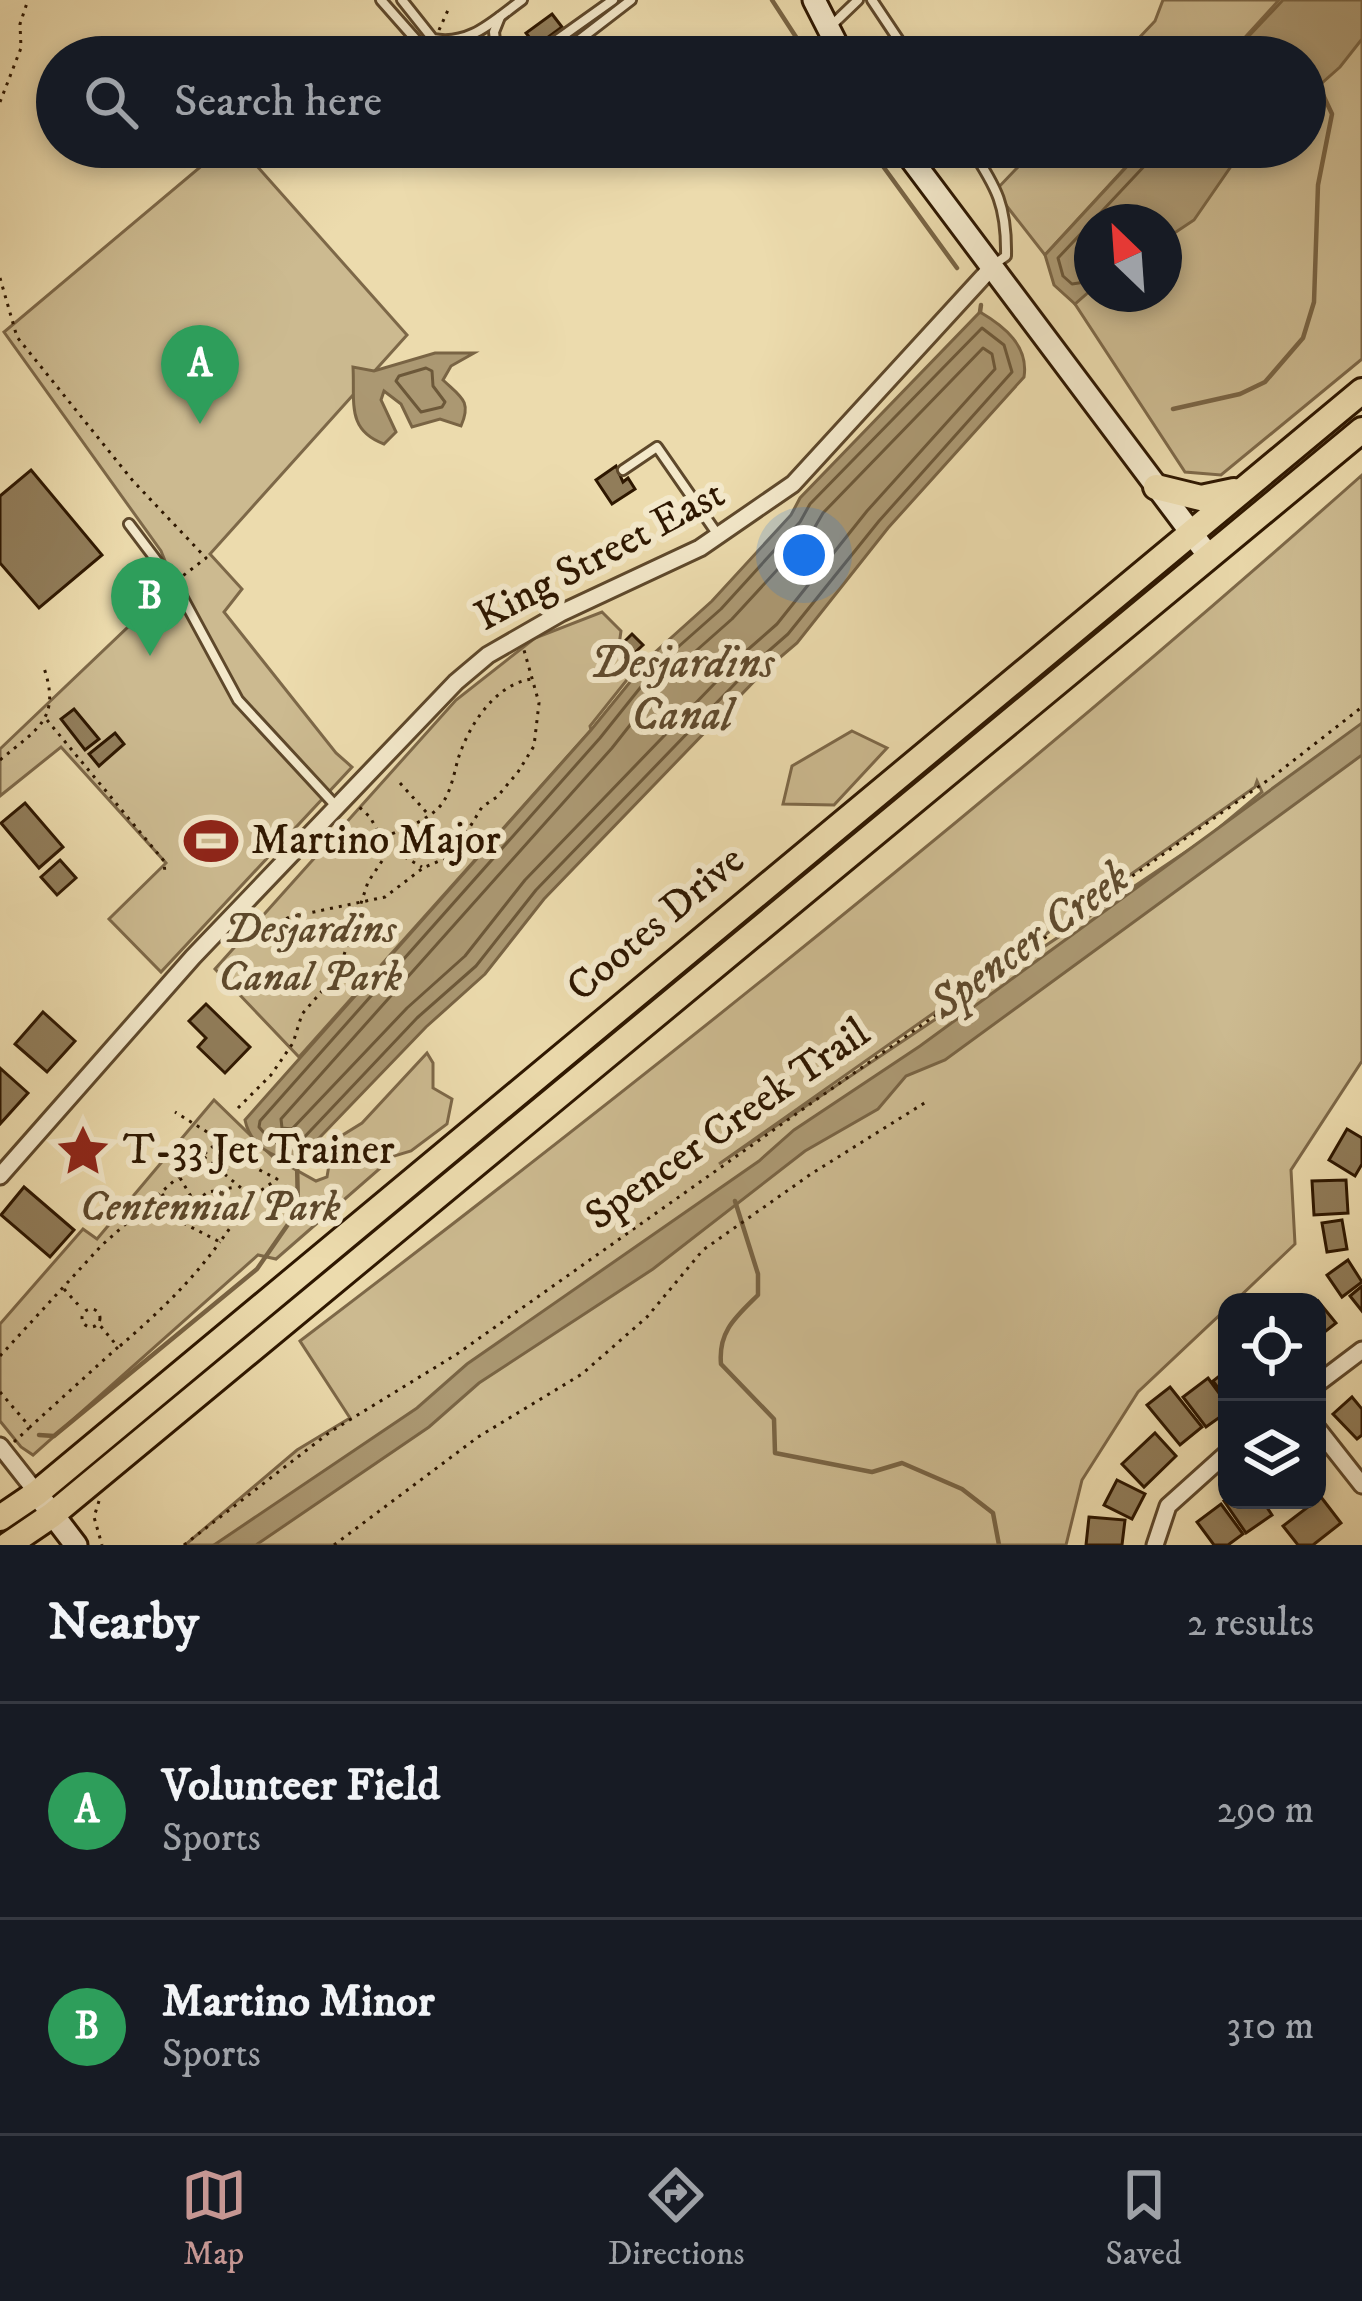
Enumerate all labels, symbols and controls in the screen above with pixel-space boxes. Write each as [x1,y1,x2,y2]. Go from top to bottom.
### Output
search box [36,36,1326,168]
icon: search [78,69,144,135]
text: Search here [174,74,382,130]
north arrow [1074,204,1182,312]
pin: A [161,325,239,424]
street label: King Street East [466,468,734,644]
your location [774,525,834,585]
pin: B [111,557,189,656]
water label: Desjardins Canal [590,636,776,744]
sports icon: Martino Major [182,812,240,870]
place label: Martino Major [251,815,501,867]
street label: Cootes Drive [556,835,756,1013]
water label: Spencer Creek [918,850,1141,1033]
park label: Desjardins Canal Park [218,904,403,1004]
street label: Spencer Creek Trail [576,1007,880,1242]
place icon: T-33 Jet Trainer [54,1122,112,1180]
place label: T-33 Jet Trainer [123,1125,395,1177]
park label: Centennial Park [80,1182,341,1234]
map controls [1218,1293,1326,1509]
button: locate [1218,1293,1326,1401]
button: layers [1218,1401,1326,1509]
text: Nearby [48,1591,199,1655]
text: 2 results [1187,1599,1314,1648]
text: Volunteer Field [162,1758,440,1814]
text: A [75,1786,99,1835]
text: 290 m [1217,1786,1314,1835]
text: Sports [162,1814,261,1863]
text: Martino Minor [162,1974,434,2030]
text: B [75,2002,99,2051]
text: 310 m [1227,2002,1314,2051]
text: Sports [162,2030,261,2079]
tab: Map [181,2162,247,2275]
tab: Directions [608,2162,744,2275]
tab: Saved [1106,2162,1181,2275]

